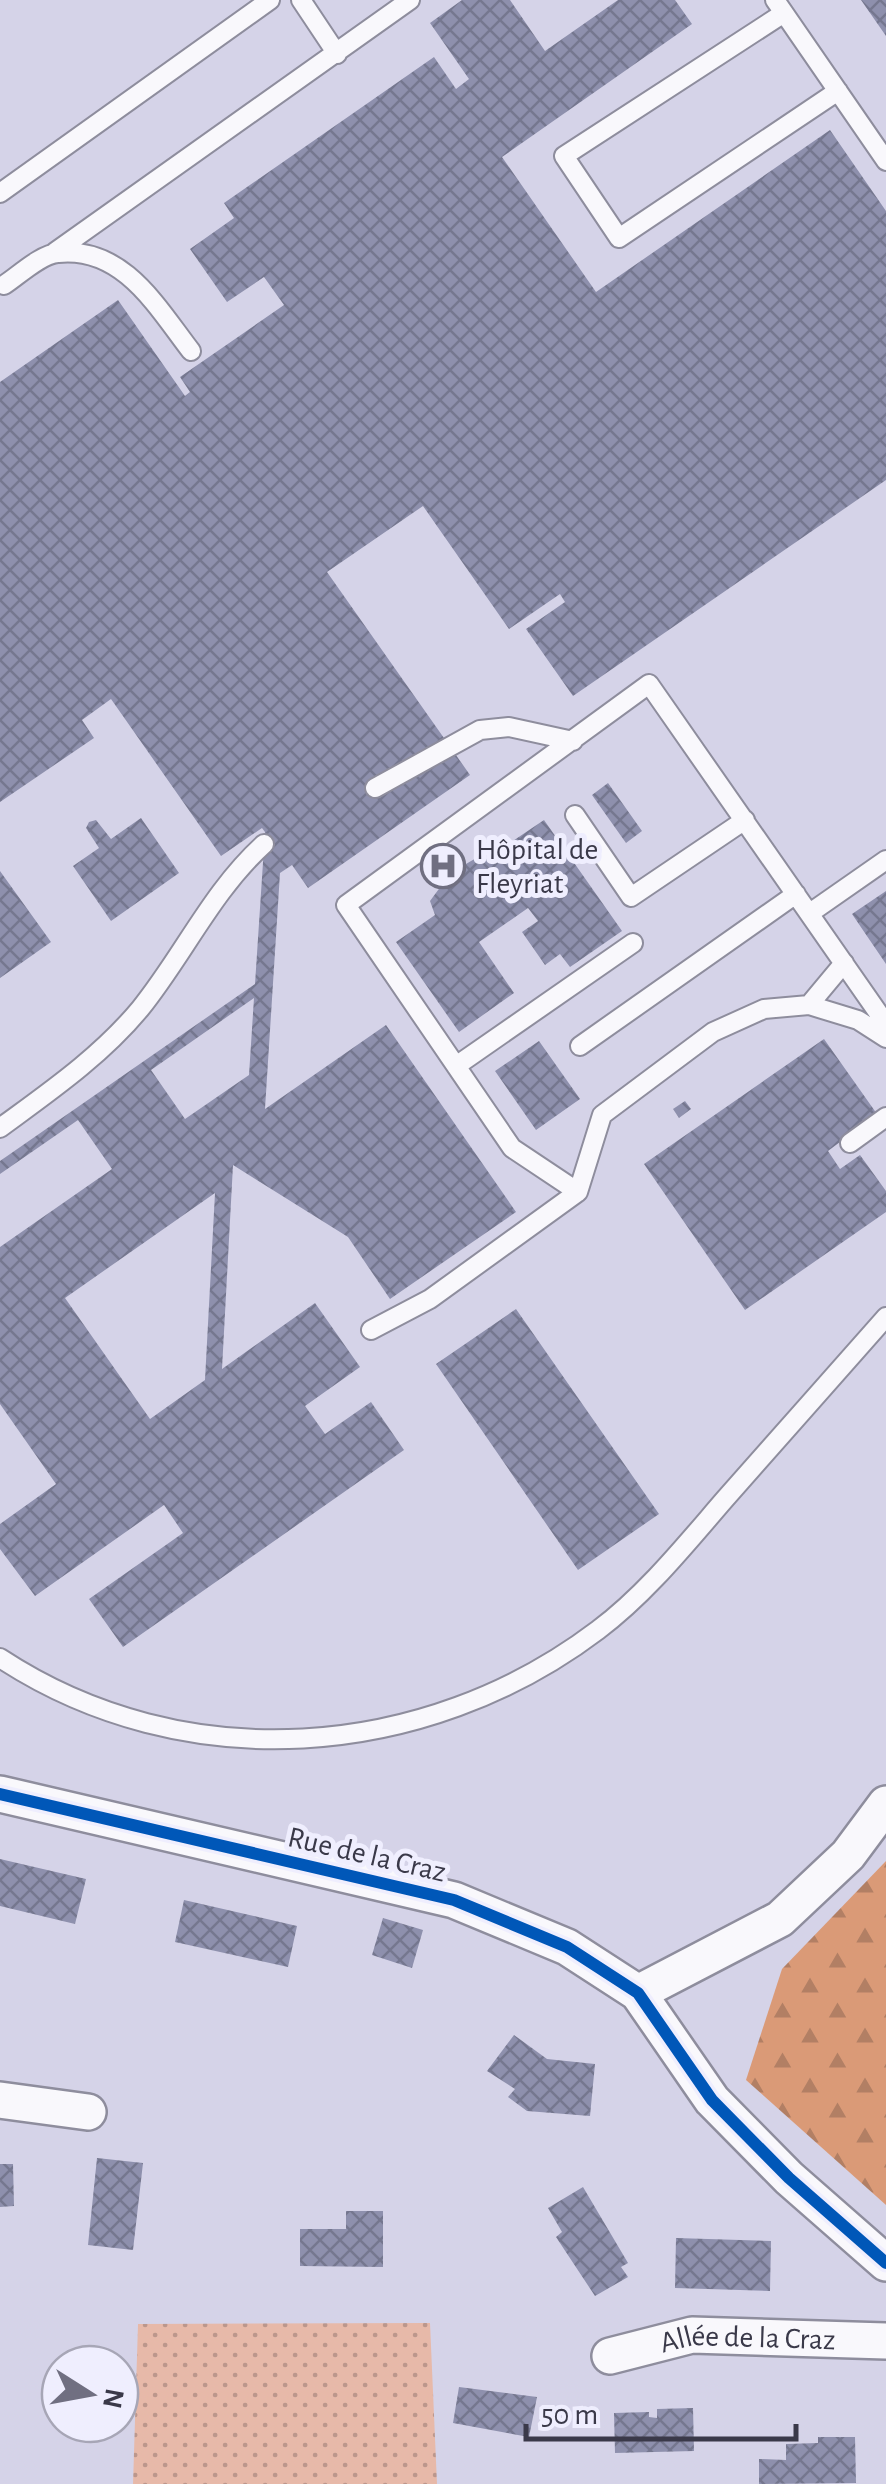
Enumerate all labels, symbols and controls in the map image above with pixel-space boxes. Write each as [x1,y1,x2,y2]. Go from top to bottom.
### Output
place label: Hôpital de Fleyriat [476,835,598,899]
hospital icon: Hôpital de Fleyriat [420,843,466,889]
street label: Rue de la Craz [285,1822,449,1888]
street label: Allée de la Craz [657,2321,836,2359]
north arrow [40,2344,140,2444]
scale bar [526,2379,796,2441]
text: N [97,2386,128,2411]
text: 50 m [541,2400,598,2430]

